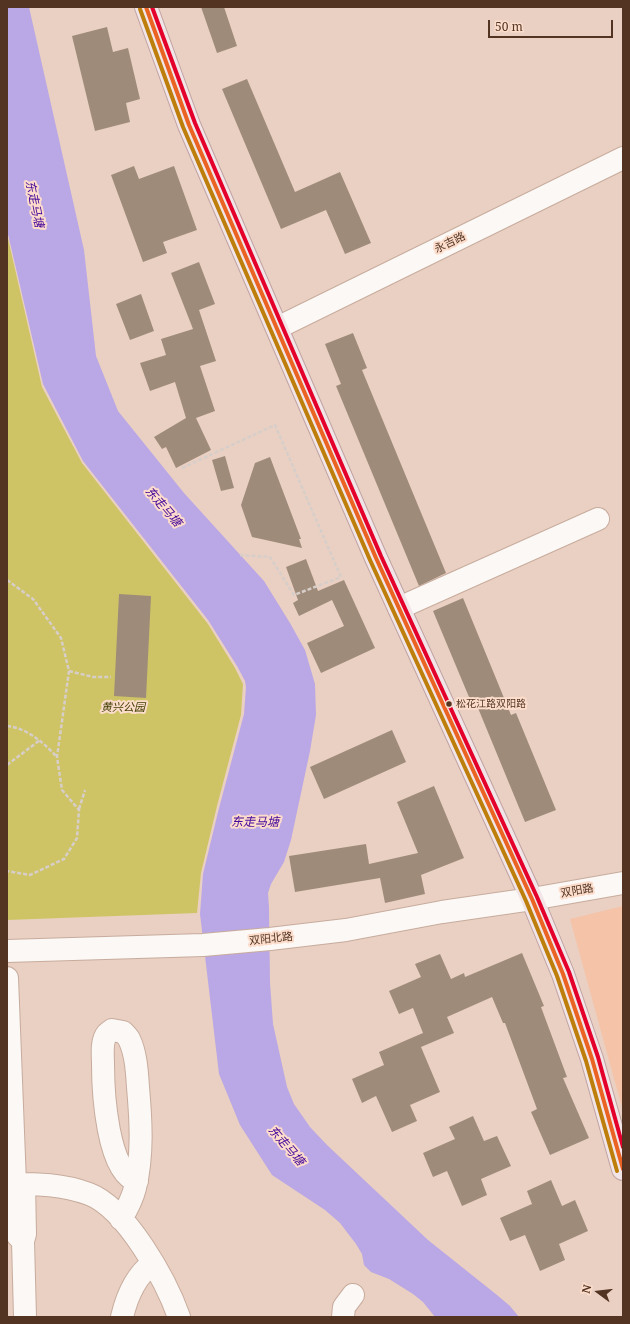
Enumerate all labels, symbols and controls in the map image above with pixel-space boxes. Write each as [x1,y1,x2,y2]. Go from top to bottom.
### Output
scale bar [490,12,615,38]
text: 50 m [495,18,523,35]
water label: 东走马塘 [22,179,46,229]
street label: 永吉路 [432,230,468,256]
water label: 东走马塘 [142,484,184,530]
place label: 松花江路双阳路 [456,698,526,710]
marker: 松花江路双阳路 [444,699,454,709]
park label: 黄兴公园 [101,701,145,715]
water label: 东走马塘 [231,816,279,830]
street label: 双阳路 [560,882,594,900]
street label: 双阳北路 [248,930,294,948]
water label: 东走马塘 [265,1123,307,1169]
north arrow [578,1272,618,1312]
text: N [578,1283,594,1295]

